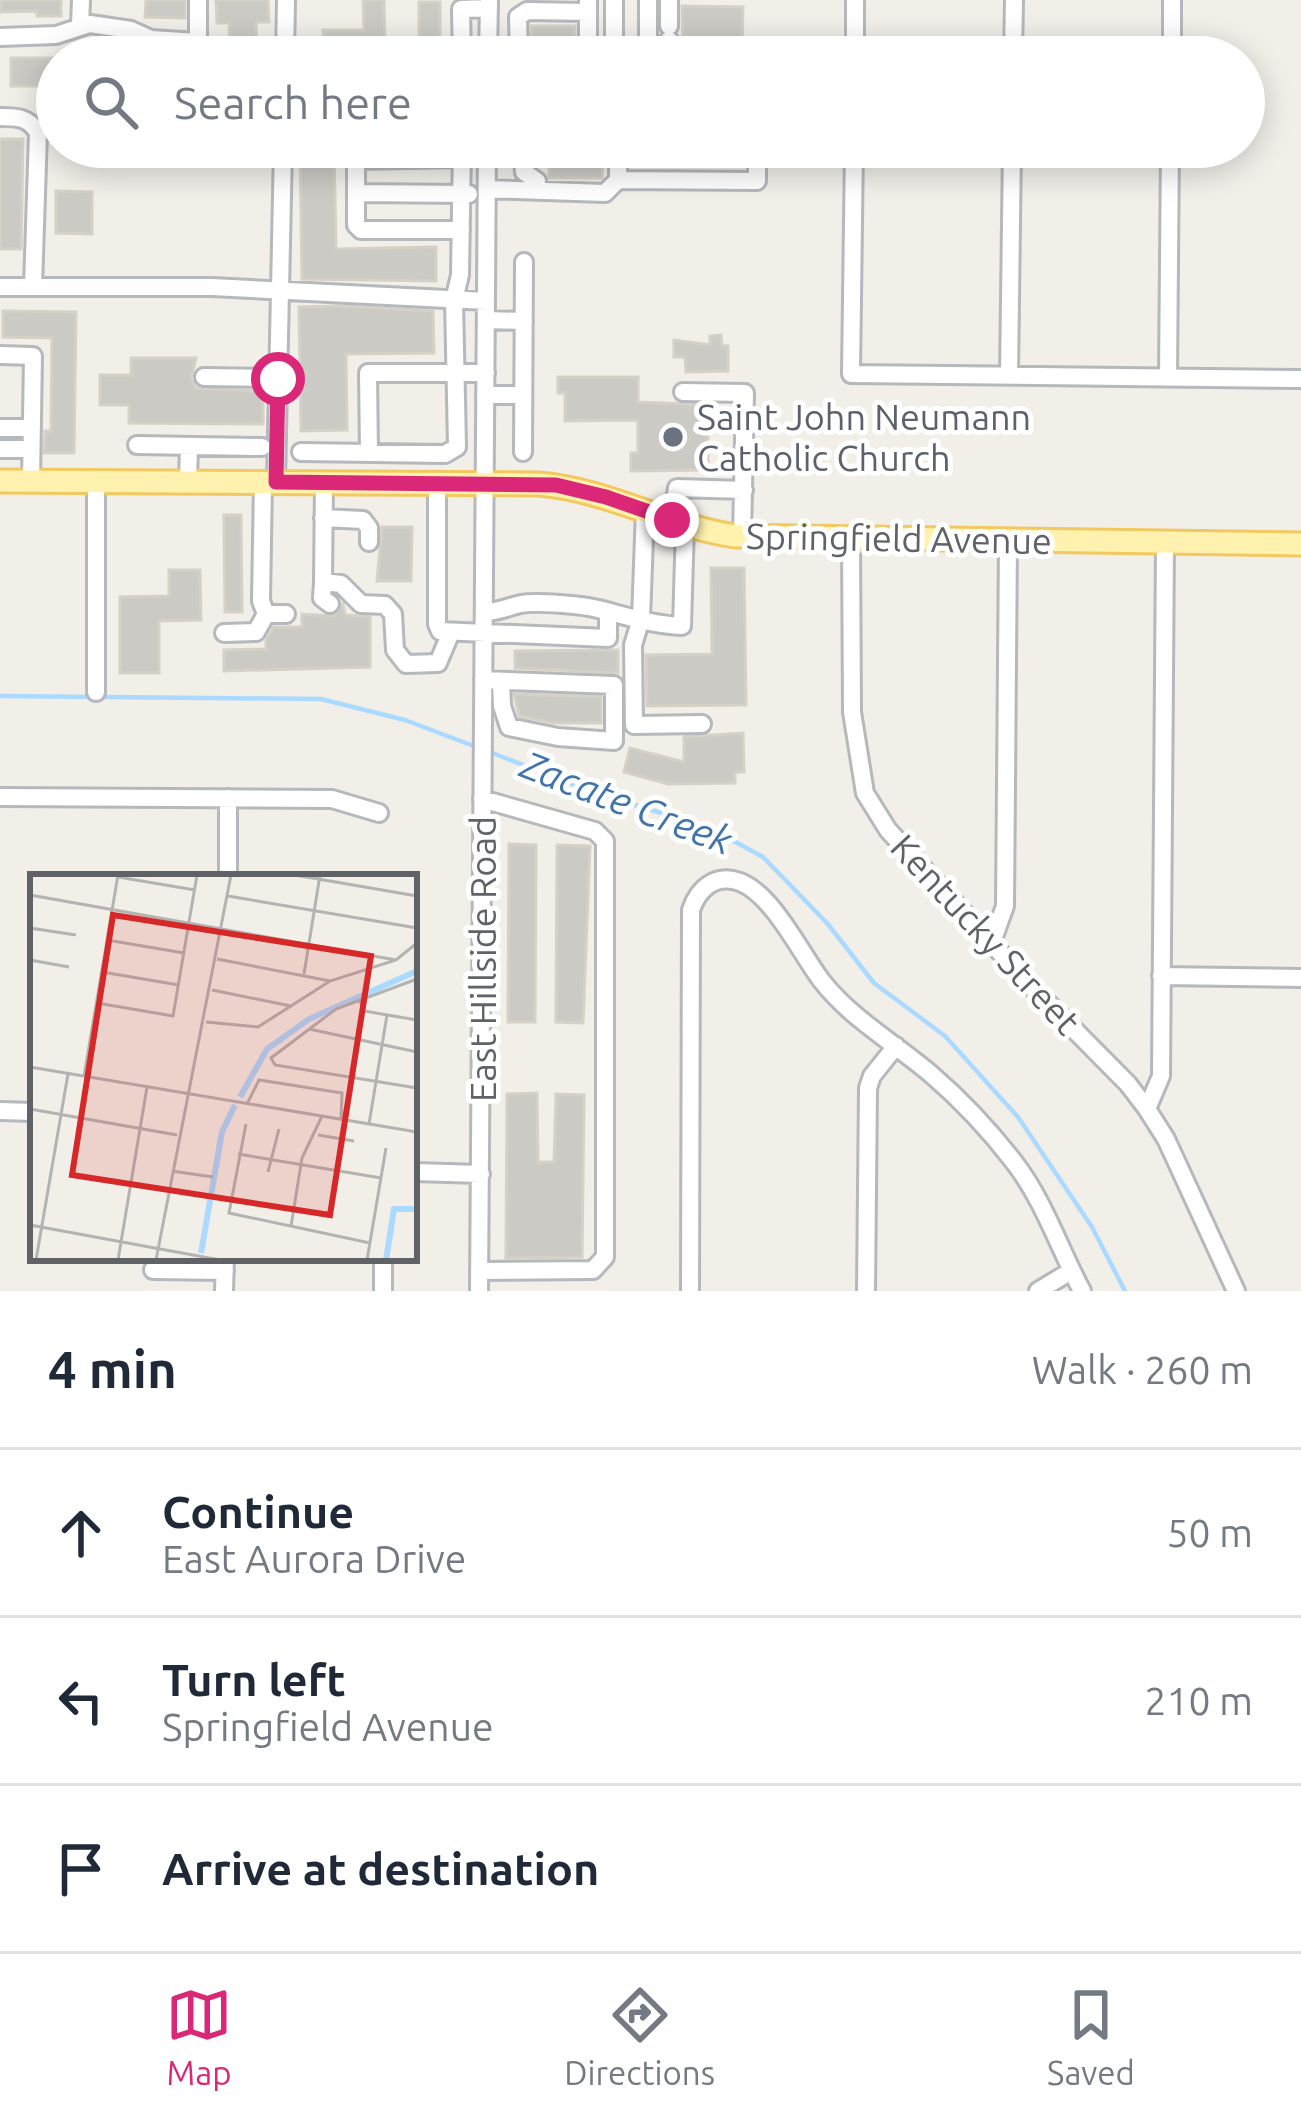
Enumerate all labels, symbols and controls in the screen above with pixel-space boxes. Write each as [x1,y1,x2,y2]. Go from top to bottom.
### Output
search box [36,36,1265,168]
icon: search [78,69,144,135]
text: Search here [174,77,412,128]
route start [251,352,305,406]
place label: Saint John Neumann Catholic Church [697,396,1031,478]
marker: Saint John Neumann Catholic Church [660,424,686,450]
route end [645,493,699,547]
street label: Springfield Avenue [746,515,1052,561]
water label: Zacate Creek [514,742,739,862]
street label: East Hillside Road [462,816,503,1102]
street label: Kentucky Street [883,826,1089,1042]
inset map [30,874,417,1261]
text: 4 min [48,1340,177,1398]
text: Walk · 260 m [1032,1348,1253,1391]
text: Continue [162,1486,354,1537]
icon: ahead [48,1500,114,1566]
text: 50 m [1166,1511,1253,1554]
text: East Aurora Drive [162,1537,466,1580]
text: Turn left [162,1654,346,1705]
icon: left [48,1668,114,1734]
text: 210 m [1144,1679,1253,1722]
text: Springfield Avenue [162,1705,493,1748]
icon: arrive [48,1836,114,1902]
text: Arrive at destination [162,1843,599,1894]
tab: Map [166,1982,232,2091]
tab: Directions [564,1982,715,2091]
tab: Saved [1047,1982,1135,2091]

